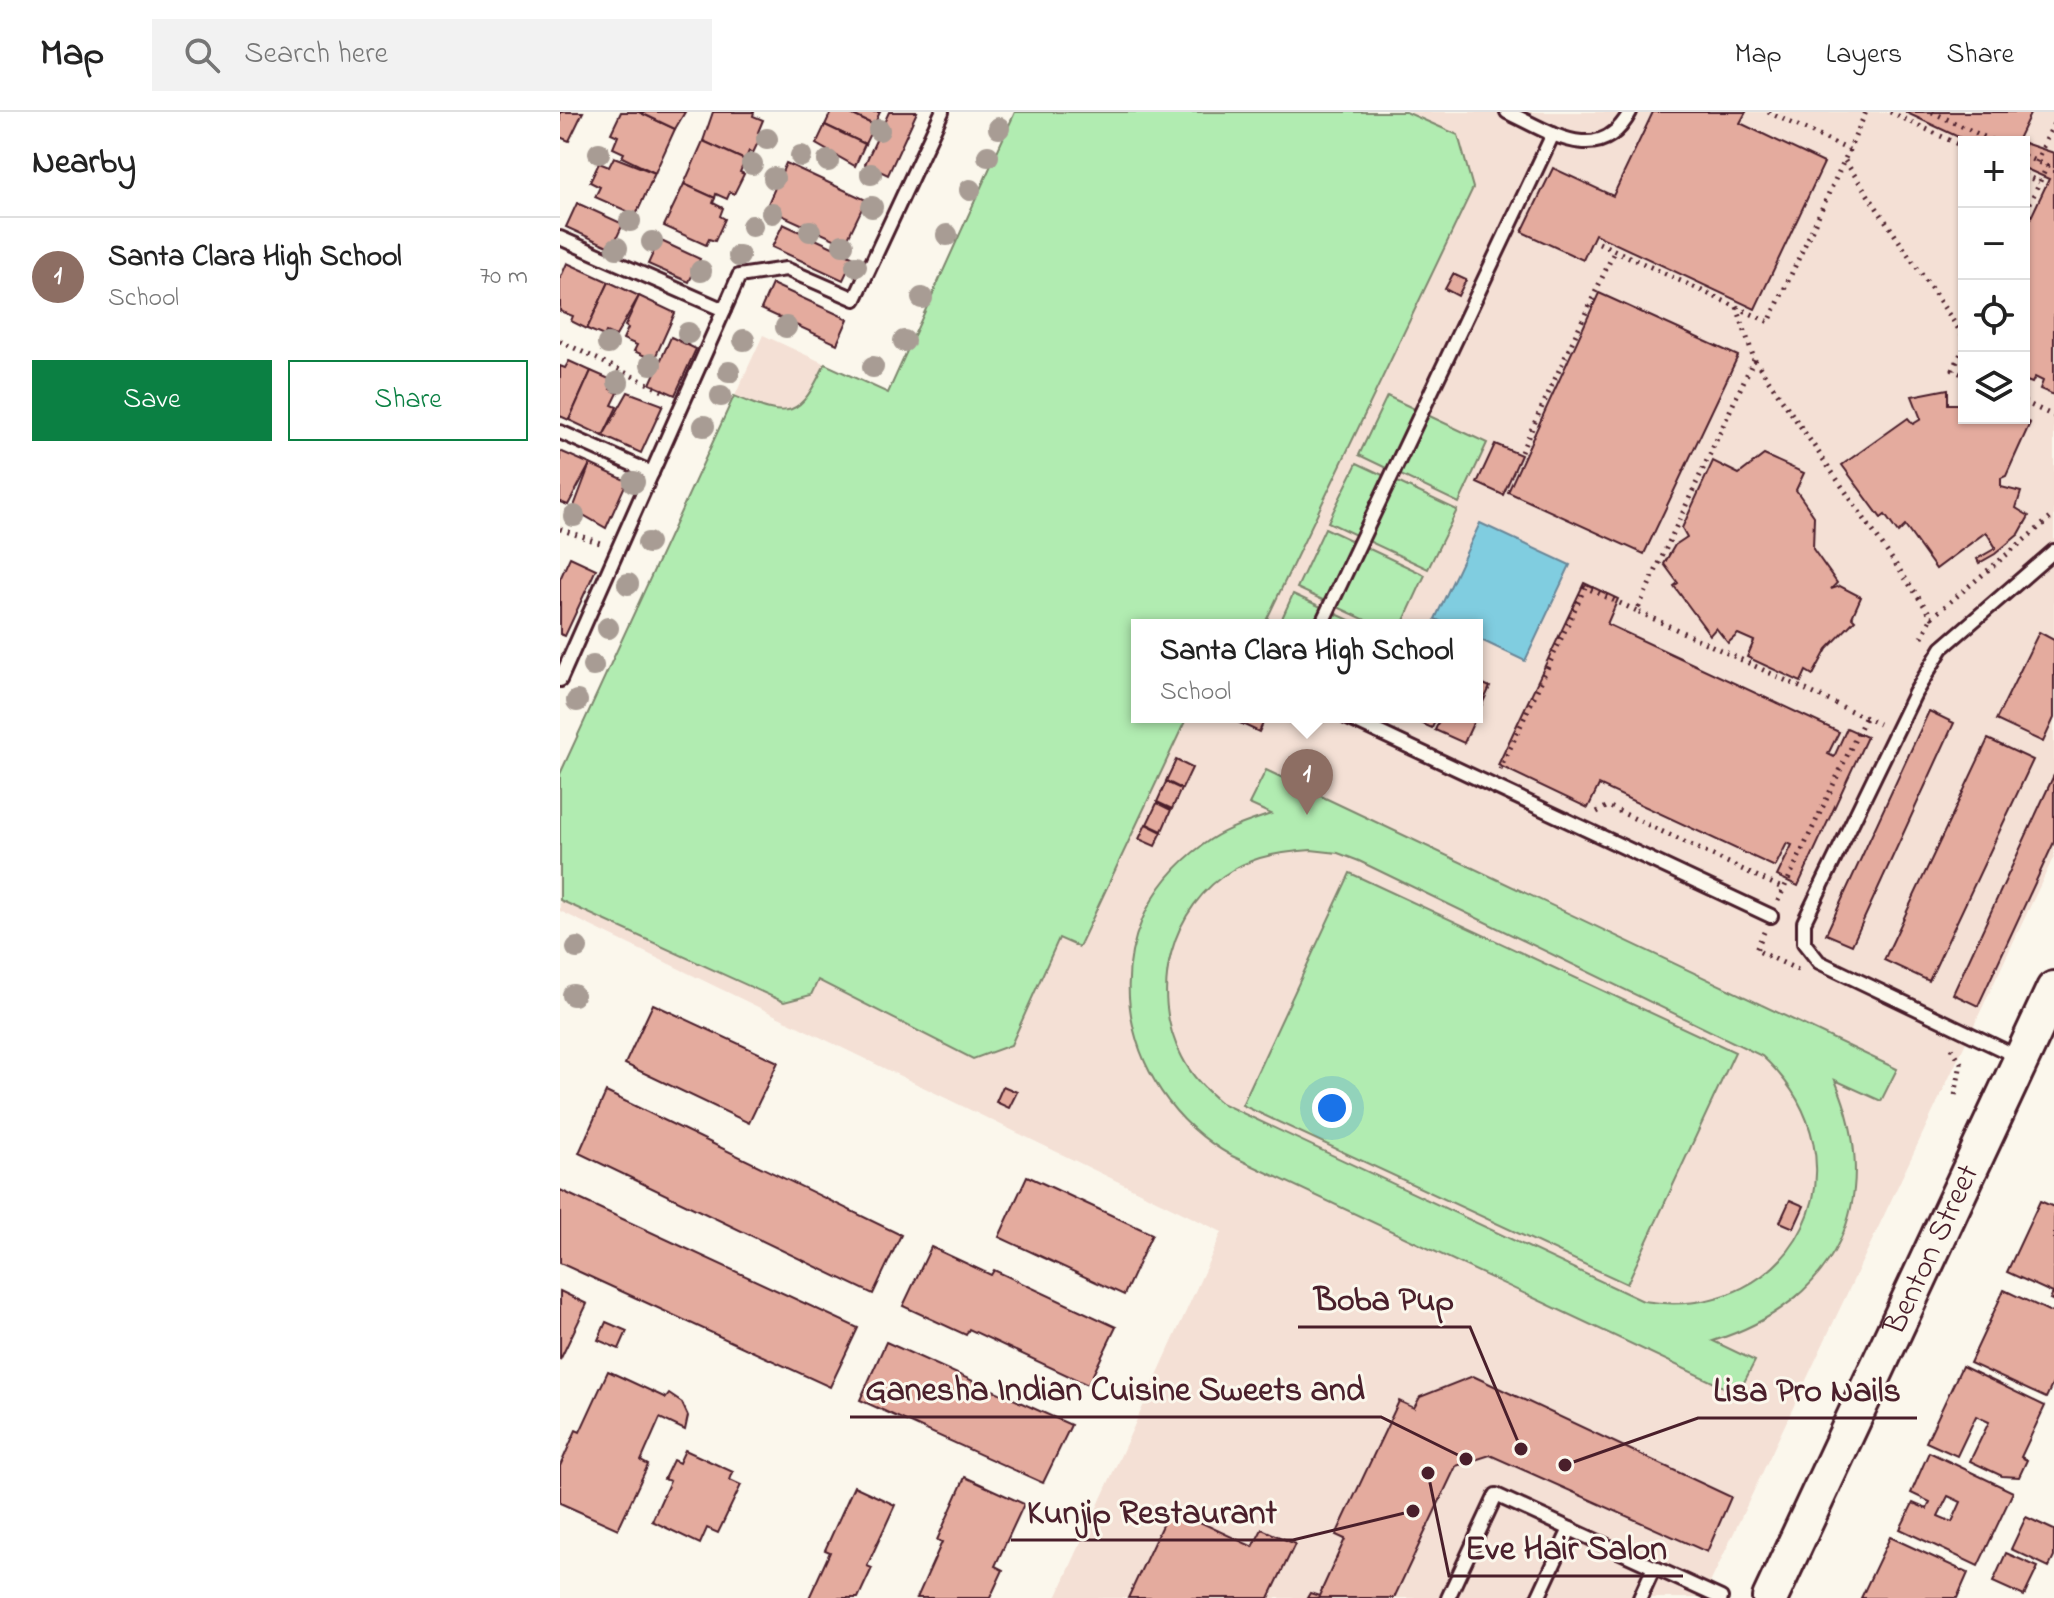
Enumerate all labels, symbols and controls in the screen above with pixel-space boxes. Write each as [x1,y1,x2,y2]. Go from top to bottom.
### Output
search box [152,19,712,91]
text: Map [40,27,104,83]
icon: search [180,33,224,77]
text: Search here [244,33,388,77]
text: Map [1734,35,1782,76]
text: Layers [1826,35,1902,76]
text: Share [1946,35,2014,76]
map controls [1958,136,2030,424]
button: + [1958,136,2030,208]
text: Nearby [32,139,136,189]
button: − [1958,208,2030,280]
text: Santa Clara High School [108,236,402,280]
text: 1 [54,258,62,296]
text: 70 m [479,258,528,296]
text: School [108,280,179,318]
button: locate [1958,280,2030,352]
button: layers [1958,352,2030,424]
button: Save [32,360,272,441]
button: Share [288,360,528,441]
popup [1131,619,1483,723]
text: Santa Clara High School [1160,630,1454,674]
text: School [1160,674,1231,712]
pin: 1 [1281,749,1333,815]
your location [1312,1088,1352,1128]
street label: Benton Street [1872,1157,1992,1344]
callout: Boba Pup [1298,1269,1470,1327]
text: Boba Pup [1312,1277,1454,1327]
callout: Ganesha Indian Cuisine Sweets and [850,1359,1381,1417]
callout: Lisa Pro Nails [1698,1360,1917,1418]
text: Ganesha Indian Cuisine Sweets and [865,1367,1365,1417]
text: Lisa Pro Nails [1713,1368,1901,1418]
callout: Kunjip Restaurant [1011,1482,1293,1540]
text: Kunjip Restaurant [1027,1490,1278,1540]
callout: Eve Hair Salon [1449,1518,1683,1576]
text: Eve Hair Salon [1465,1526,1667,1576]

